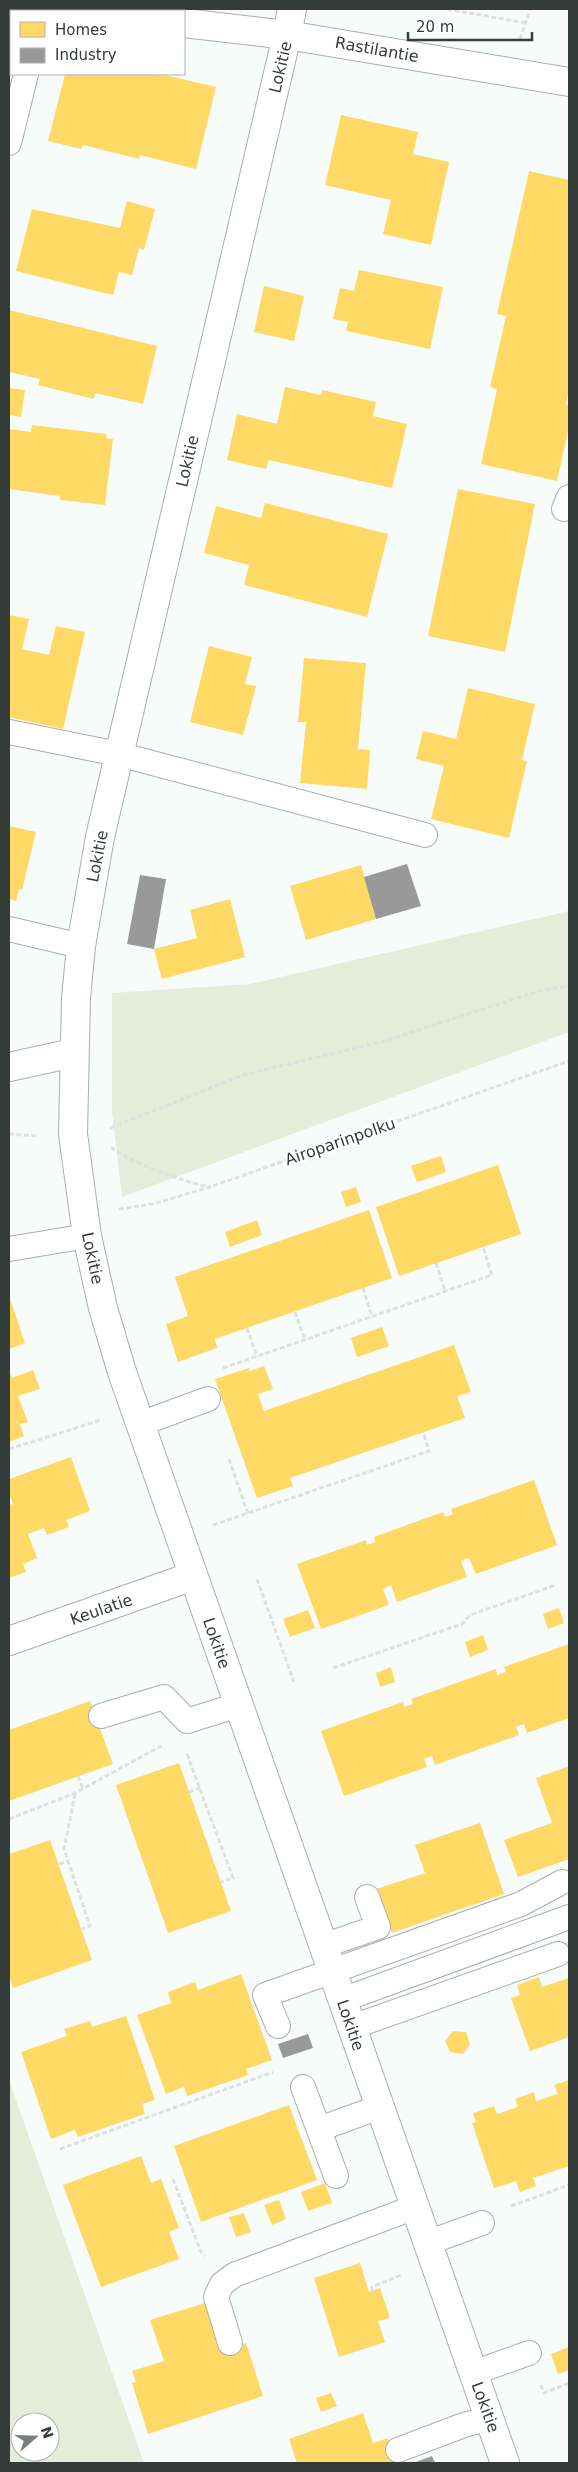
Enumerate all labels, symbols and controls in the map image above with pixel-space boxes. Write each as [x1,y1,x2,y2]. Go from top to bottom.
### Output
legend [10,10,185,75]
scale bar [408,10,532,42]
text: 20 m [416,18,454,36]
text: Homes [55,21,107,39]
street label: Rastilantie [334,33,420,66]
street label: Lokitie [265,39,296,95]
text: Industry [55,46,117,64]
street label: Lokitie [172,433,203,489]
street label: Lokitie [83,828,112,884]
street label: Airoparinpolku [282,1114,398,1169]
street label: Lokitie [78,1230,107,1286]
street label: Keulatie [68,1590,135,1629]
street label: Lokitie [199,1615,234,1671]
street label: Lokitie [333,1997,368,2053]
street label: Lokitie [468,2379,503,2435]
north arrow [10,2412,60,2462]
text: N [38,2424,57,2441]

